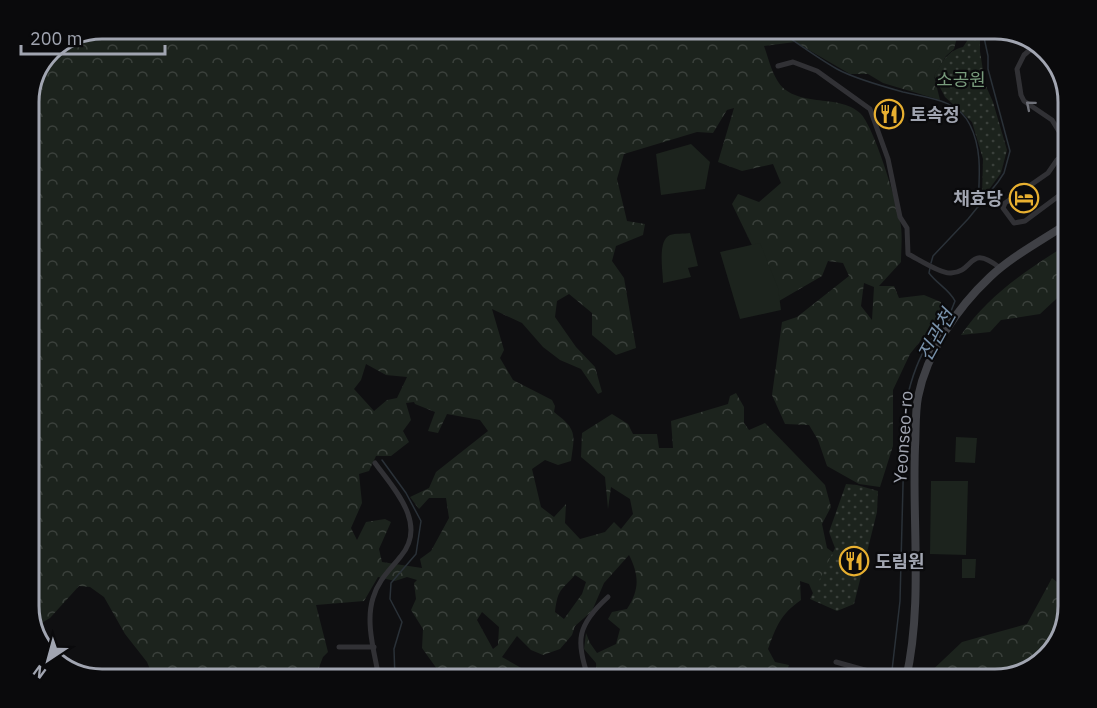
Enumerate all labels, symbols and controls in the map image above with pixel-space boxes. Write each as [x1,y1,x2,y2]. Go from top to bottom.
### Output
scale bar [21,18,165,56]
text: 200 m [30,27,82,50]
park label: 소공원 [936,68,986,91]
restaurant icon: 토속정 [873,98,905,130]
one-way arrow [1026,101,1037,112]
place label: 토속정 [910,103,960,126]
hotel icon: 채효당 [1008,182,1040,214]
place label: 채효당 [953,187,1003,210]
water label: 진관천 [911,302,962,366]
street label: Yeonseo-ro [888,390,918,484]
restaurant icon: 도림원 [838,545,870,577]
place label: 도림원 [875,550,925,573]
north arrow [18,630,78,690]
text: N [29,661,50,684]

